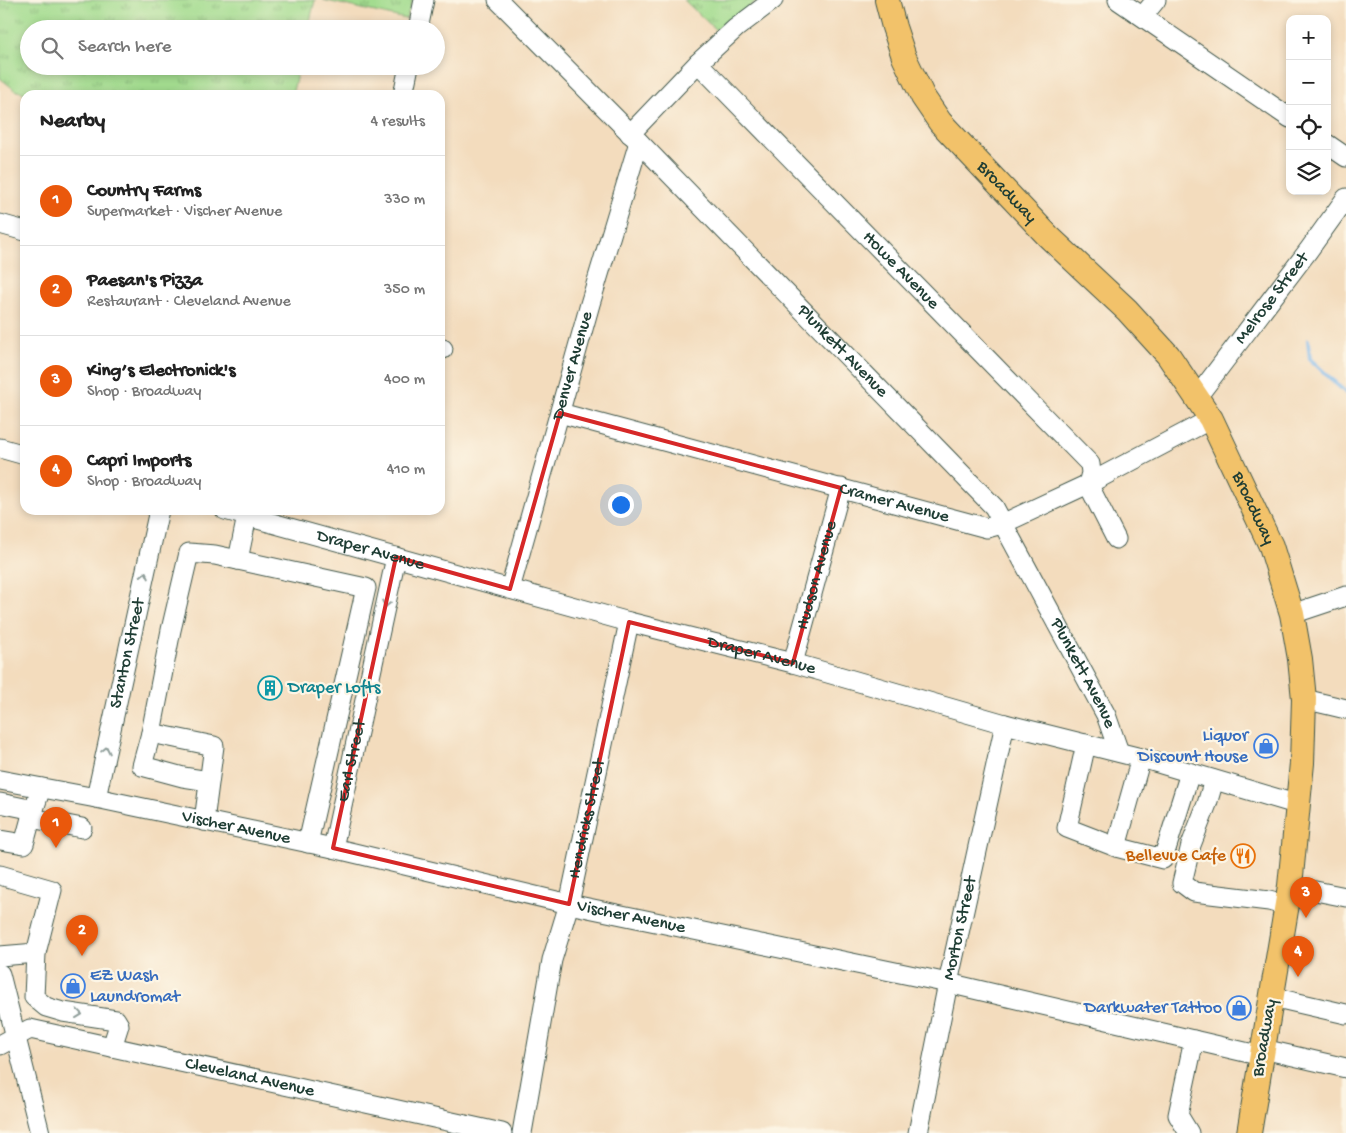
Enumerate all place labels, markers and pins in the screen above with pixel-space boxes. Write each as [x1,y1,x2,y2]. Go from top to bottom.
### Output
building icon: Draper Lofts [257,675,283,701]
place label: Draper Lofts [287,678,382,699]
place label: Liquor Discount House [1137,726,1250,768]
shop icon: Liquor Discount House [1253,733,1279,759]
pin: 1 [40,807,72,848]
restaurant icon: Bellevue Cafe [1230,843,1256,869]
place label: Bellevue Cafe [1125,846,1227,867]
pin: 3 [1290,877,1322,918]
pin: 2 [66,915,98,956]
pin: 4 [1282,936,1314,977]
place label: EZ Wash Laundromat [90,966,182,1008]
shop icon: EZ Wash Laundromat [60,973,86,999]
shop icon: Darkwater Tattoo [1226,995,1252,1021]
place label: Darkwater Tattoo [1083,998,1222,1019]

